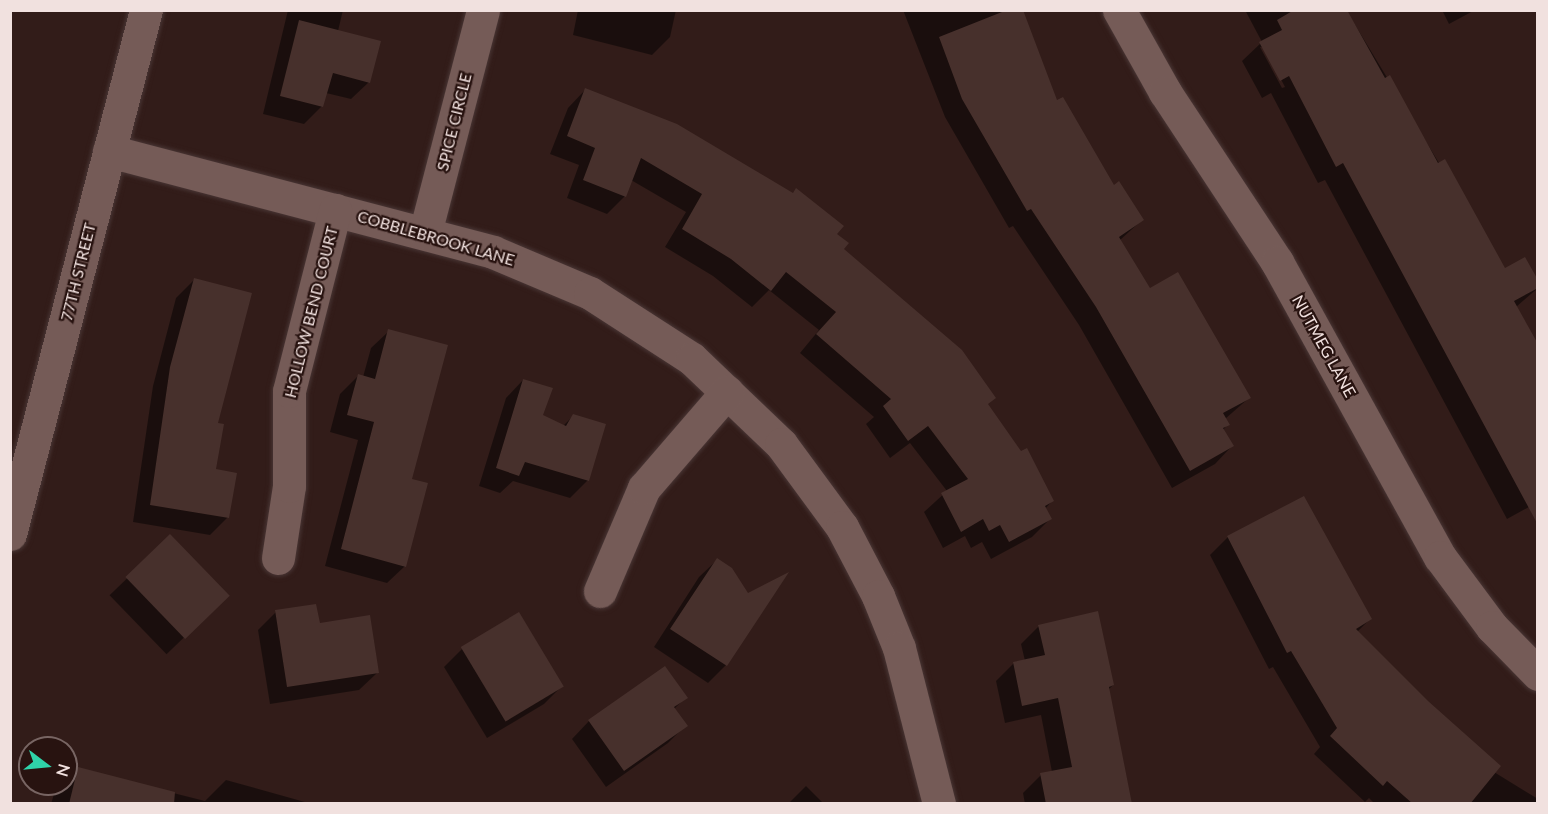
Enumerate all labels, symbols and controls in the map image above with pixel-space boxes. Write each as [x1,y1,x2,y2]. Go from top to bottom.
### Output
street label: SPICE CIRCLE [433,71,475,173]
street label: COBBLEBROOK LANE [355,206,517,270]
street label: 77TH STREET [57,221,99,323]
street label: HOLLOW BEND COURT [280,224,342,400]
street label: NUTMEG LANE [1288,292,1360,400]
north arrow [18,736,78,796]
text: N [53,762,75,779]

